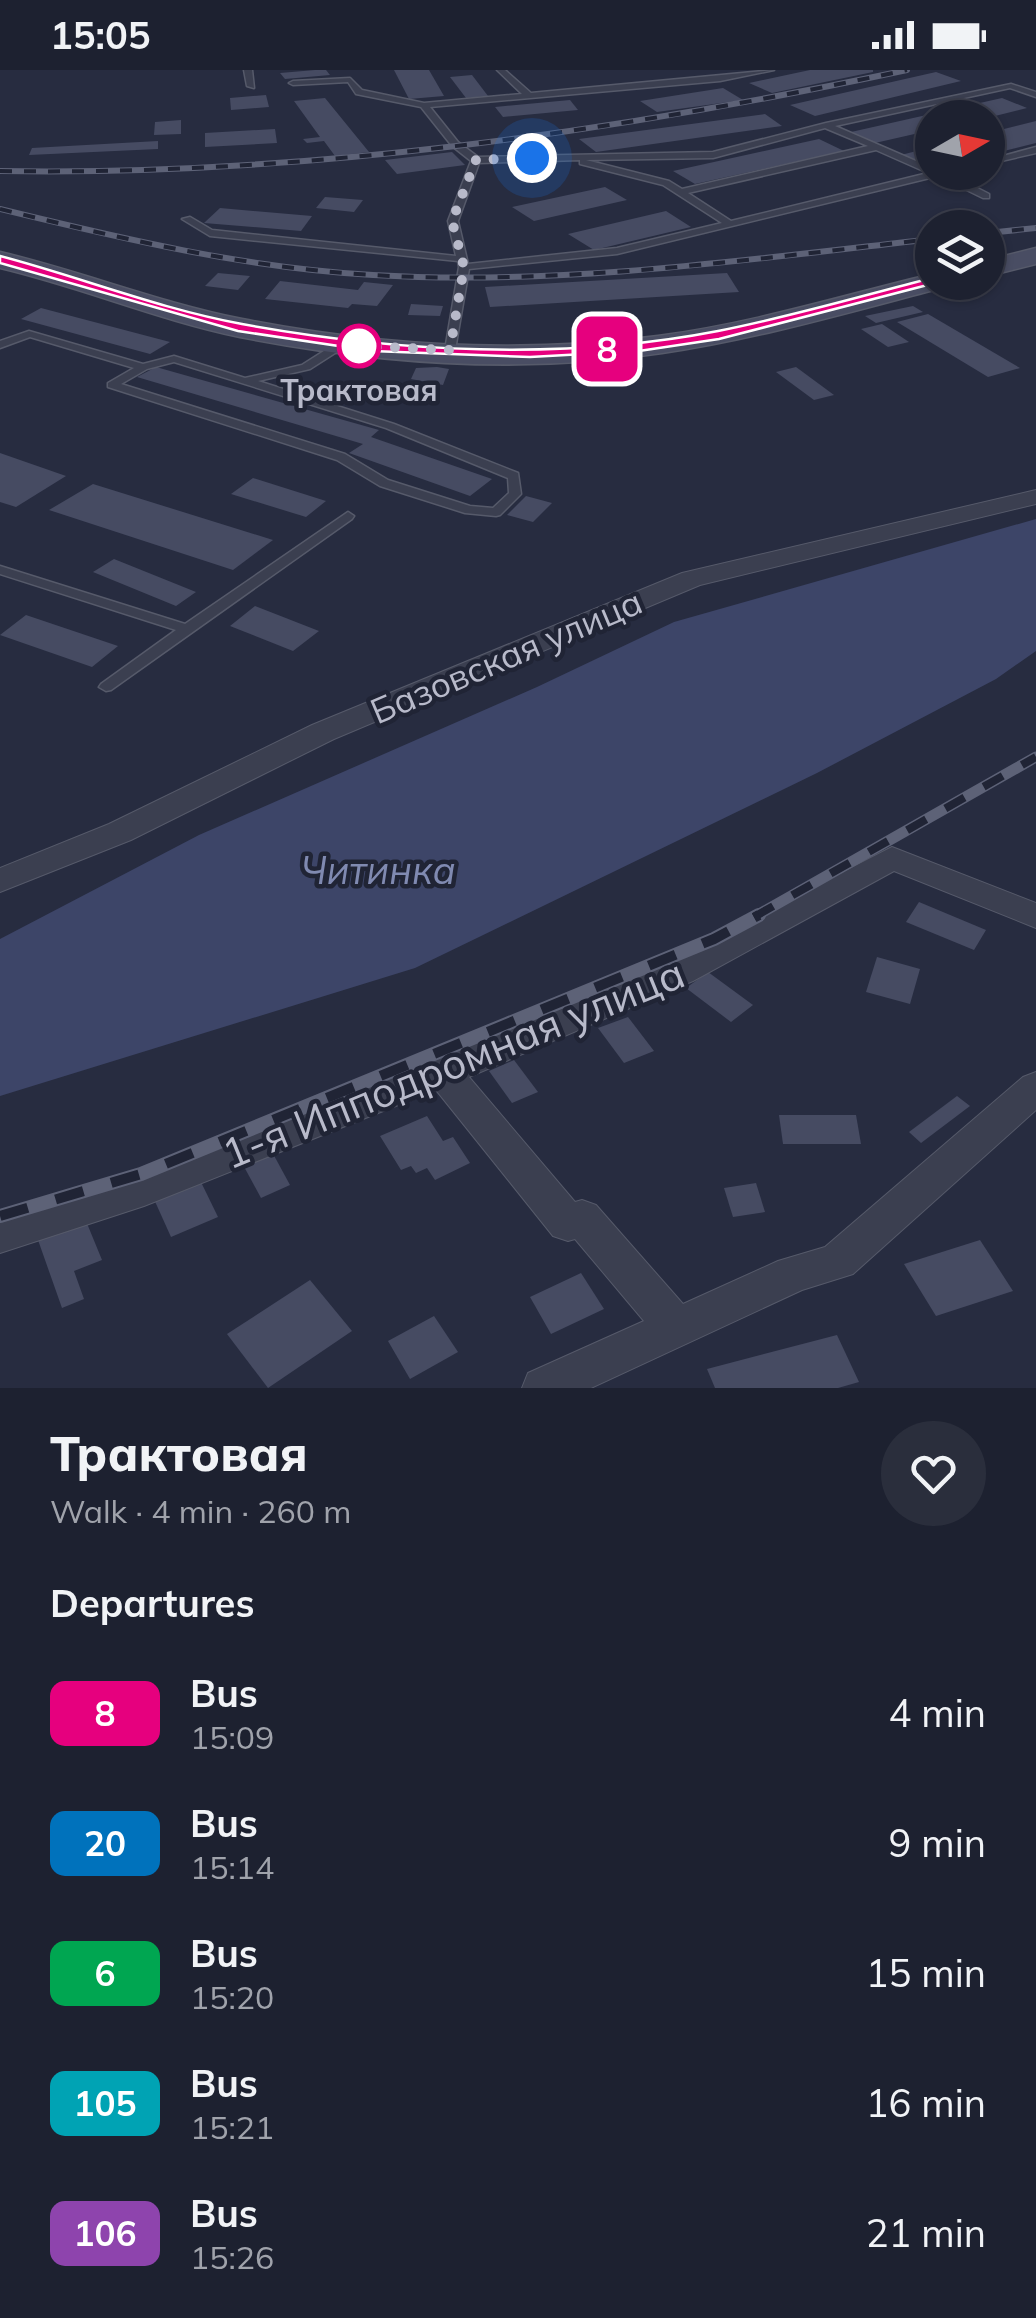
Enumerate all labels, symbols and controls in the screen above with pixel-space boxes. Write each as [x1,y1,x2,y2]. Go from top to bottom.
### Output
text: 15:05 [50,11,151,59]
north arrow [915,100,1005,190]
map controls [915,100,1005,300]
your location [507,133,557,183]
button: layers [915,210,1005,300]
line badge: 8 [574,316,640,382]
marker: Трактовая [338,325,380,367]
text: 8 [596,327,618,371]
place label: Трактовая [280,371,438,409]
street label: Базовская улица [364,579,648,733]
water label: Читинка [300,846,456,894]
street label: 1-я Ипподромная улица [214,946,692,1180]
button: heart [881,1421,986,1526]
text: Трактовая [50,1423,308,1483]
text: Walk · 4 min · 260 m [50,1491,351,1531]
text: Departures [50,1579,254,1627]
text: Bus [190,1669,258,1717]
text: 4 min [889,1689,986,1737]
text: 8 [94,1691,116,1735]
text: 15:09 [190,1717,274,1757]
text: Bus [190,1799,258,1847]
text: 9 min [889,1819,986,1867]
text: 20 [84,1821,126,1865]
text: 15:14 [190,1847,274,1887]
text: Bus [190,1929,258,1977]
text: 15 min [866,1949,986,1997]
text: 6 [94,1951,116,1995]
text: 15:20 [190,1977,274,2017]
text: Bus [190,2059,258,2107]
text: 16 min [866,2079,986,2127]
text: 105 [73,2081,137,2125]
text: 15:21 [190,2107,274,2147]
text: Bus [190,2189,258,2237]
text: 21 min [866,2209,986,2257]
text: 106 [73,2211,137,2255]
text: 15:26 [190,2237,274,2277]

